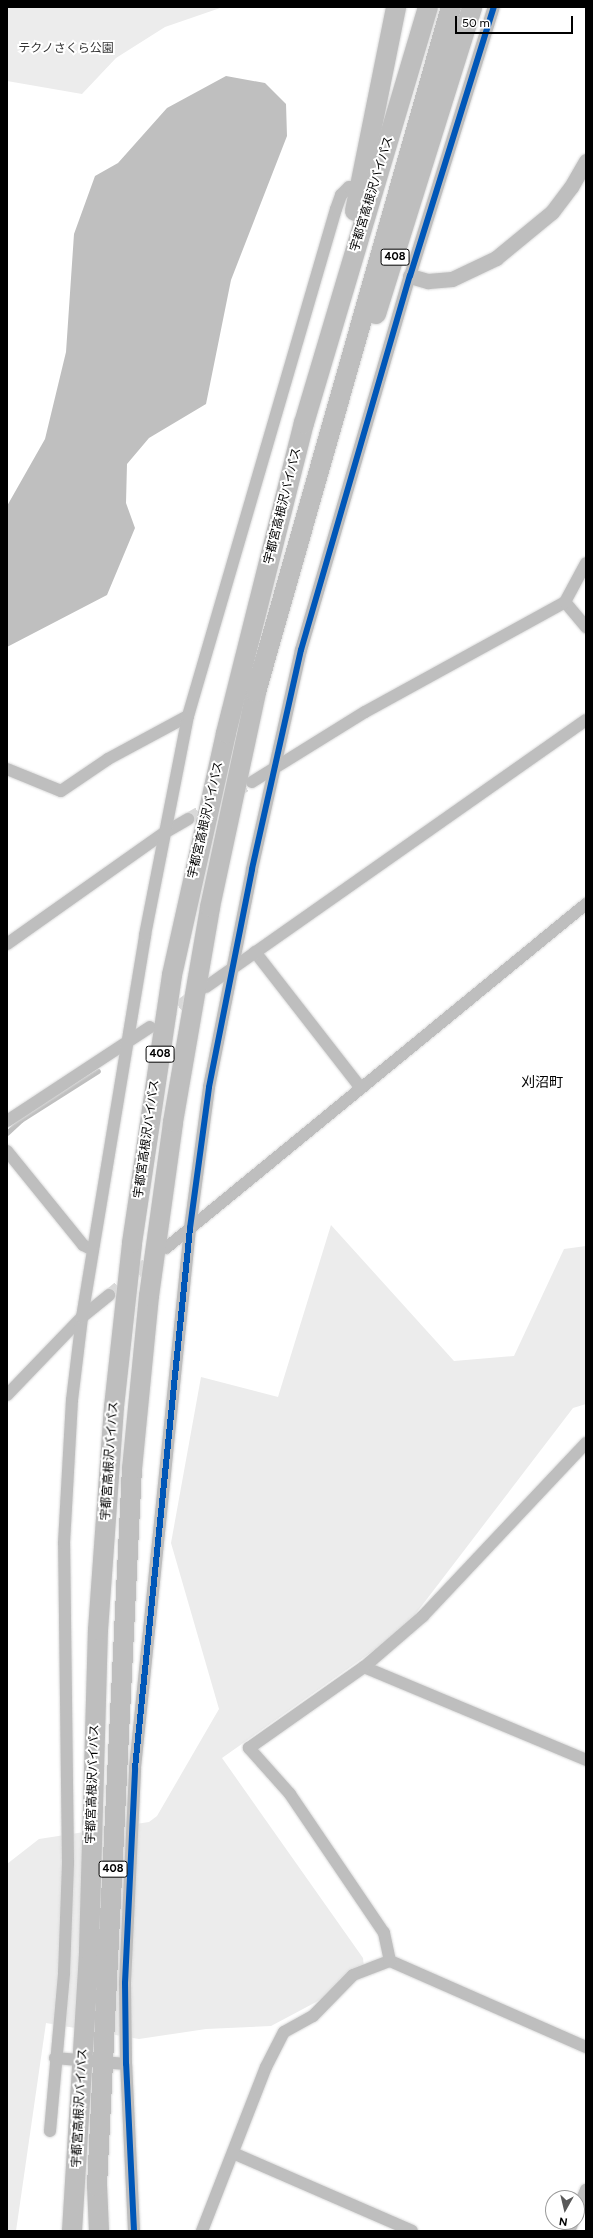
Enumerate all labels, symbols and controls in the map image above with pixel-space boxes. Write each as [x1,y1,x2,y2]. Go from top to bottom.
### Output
scale bar [457,8,575,34]
text: 50 m [462,16,490,30]
park label: テクノさくら公園 [18,42,114,56]
street label: 宇都宮高根沢バイパス [348,135,396,253]
road number: 408 [380,248,410,266]
street label: 宇都宮高根沢バイパス [261,446,305,566]
street label: 宇都宮高根沢バイパス [185,760,227,880]
road number: 408 [145,1045,175,1063]
district label: 刈沼町 [521,1075,563,1091]
street label: 宇都宮高根沢バイパス [132,1079,162,1199]
street label: 宇都宮高根沢バイパス [99,1401,121,1521]
street label: 宇都宮高根沢バイパス [84,1724,102,1844]
road number: 408 [98,1860,128,1878]
street label: 宇都宮高根沢バイパス [70,2048,90,2168]
north arrow [545,2190,585,2230]
text: N [558,2214,569,2228]

